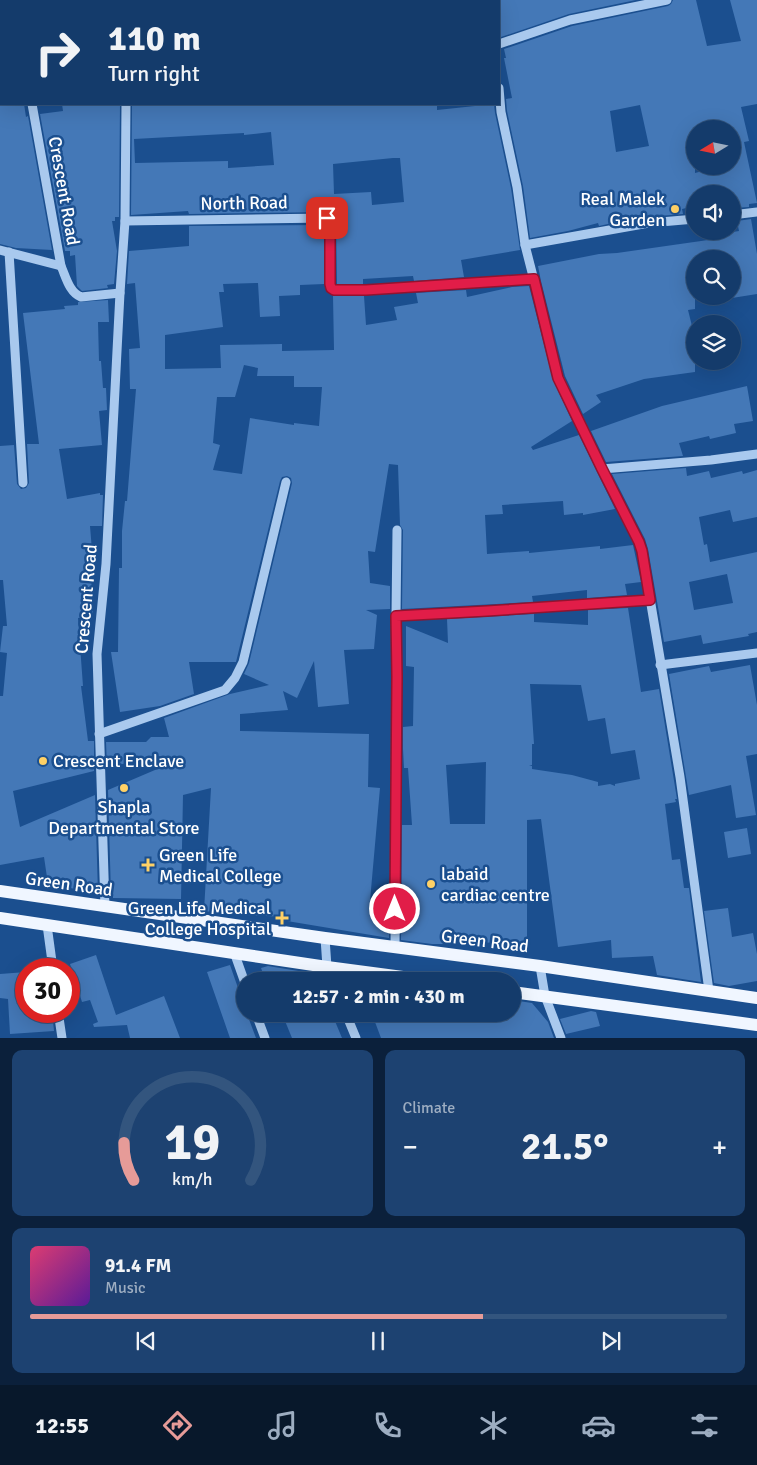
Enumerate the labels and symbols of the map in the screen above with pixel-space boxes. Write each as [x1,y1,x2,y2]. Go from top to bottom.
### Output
north arrow [686,120,741,175]
street label: Crescent Road [44,135,84,247]
place label: Real Malek Garden [580,188,665,231]
street label: North Road [200,191,288,215]
pin [306,197,348,239]
marker: Real Malek Garden [669,203,681,215]
street label: Crescent Road [70,543,102,655]
place label: Crescent Enclave [53,750,184,772]
marker: Crescent Enclave [37,755,49,767]
marker: Shapla Departmental Store [118,782,130,794]
place label: Shapla Departmental Store [48,796,200,839]
place label: Green Life Medical College [159,844,282,887]
marker: Green Life Medical College [141,858,155,872]
place label: labaid cardiac centre [441,863,550,906]
street label: Green Road [24,867,114,901]
marker: labaid cardiac centre [425,878,437,890]
position arrow [368,882,420,934]
place label: Green Life Medical College Hospital [128,897,271,940]
marker: Green Life Medical College Hospital [275,911,289,925]
street label: Green Road [440,925,530,957]
speed limit sign: 30 [15,958,80,1023]

